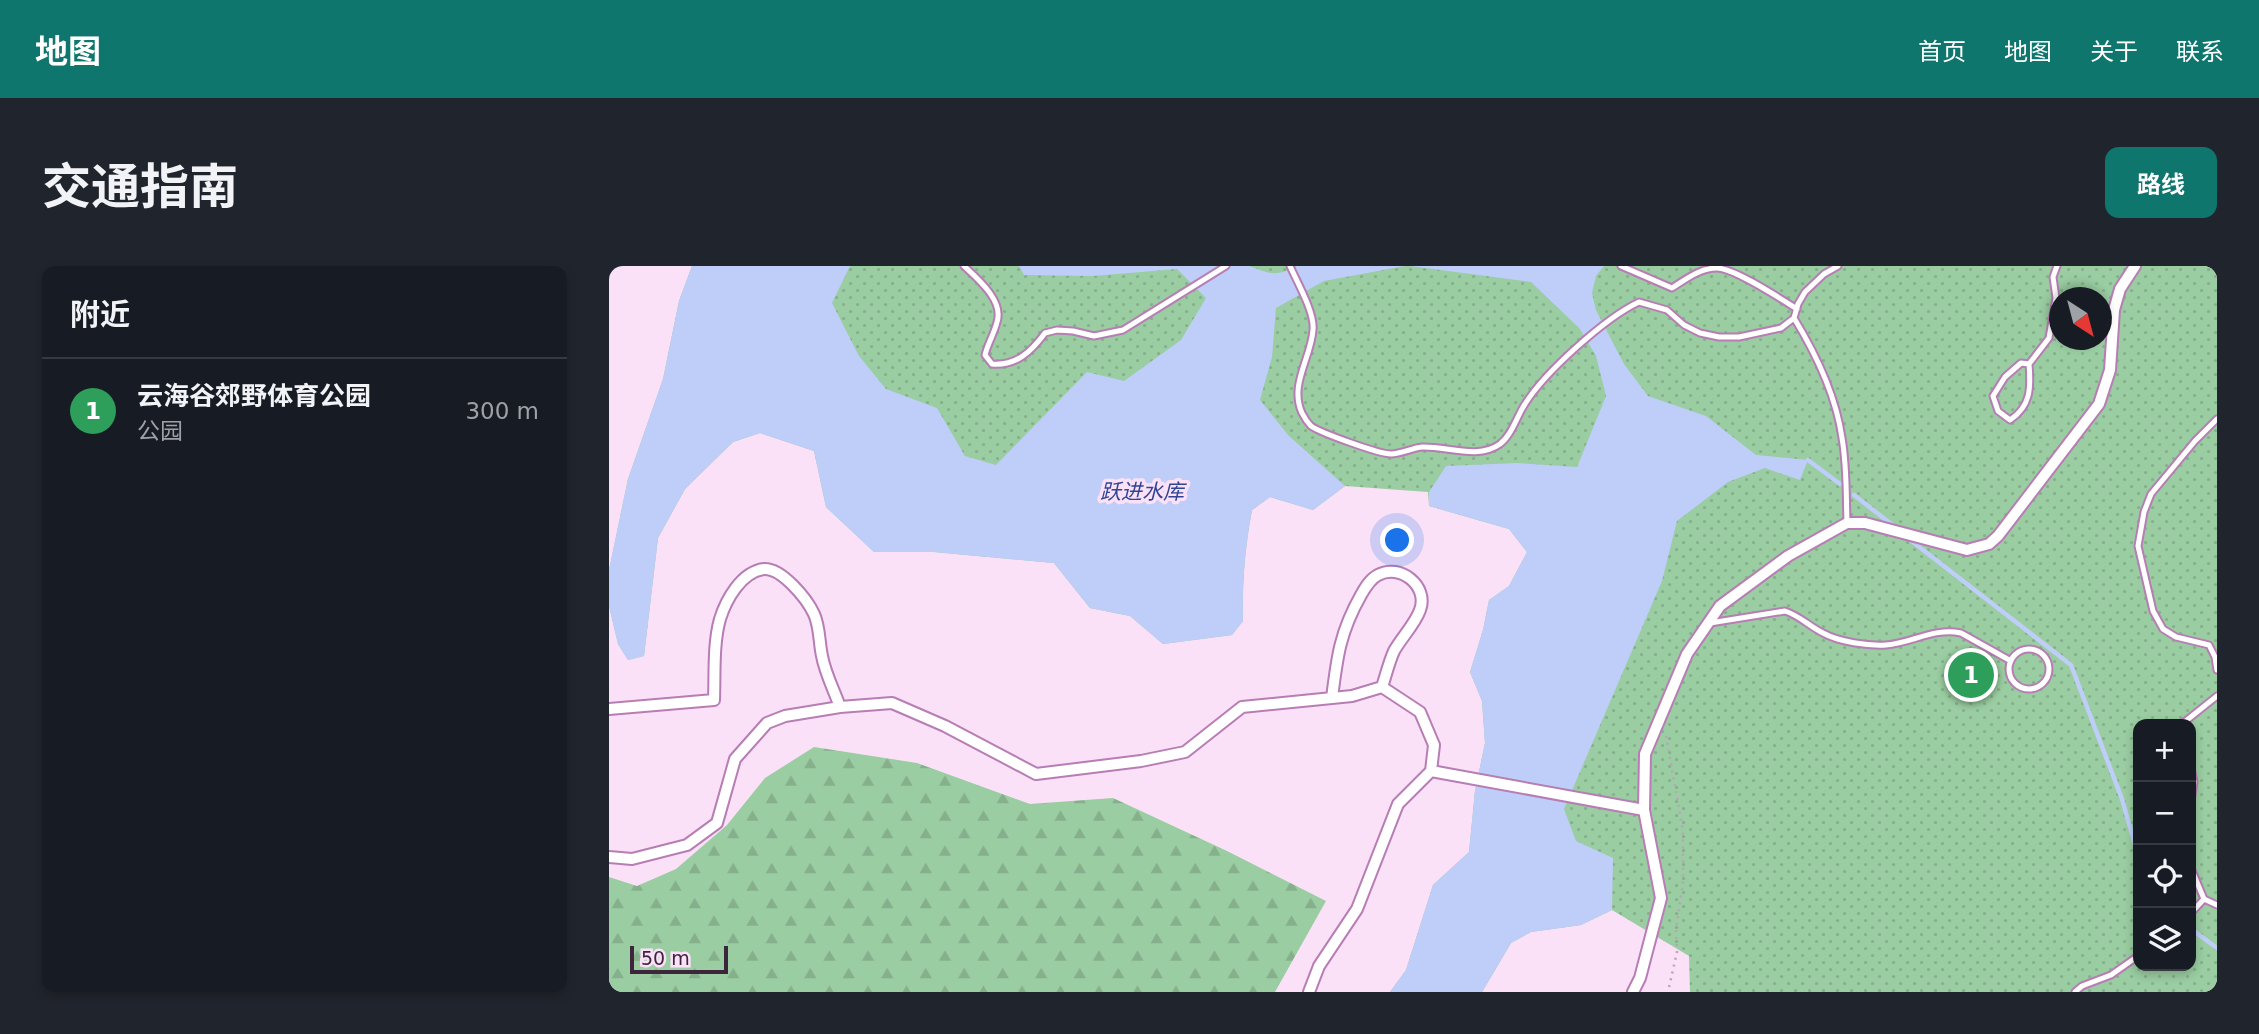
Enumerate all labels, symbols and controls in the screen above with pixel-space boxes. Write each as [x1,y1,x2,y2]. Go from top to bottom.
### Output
text: 地图 [35,32,101,71]
text: 首页 [1918,38,1966,66]
text: 地图 [2004,38,2052,66]
text: 关于 [2090,38,2138,66]
text: 联系 [2176,38,2224,66]
button: 路线 [2105,147,2217,218]
text: 交通指南 [42,159,238,216]
north arrow [2049,287,2112,350]
text: 附近 [70,297,130,332]
text: 云海谷郊野体育公园 [137,381,371,411]
text: 1 [85,398,101,424]
text: 300 m [465,398,539,424]
text: 公园 [137,418,183,444]
water label: 跃进水库 [1100,480,1187,504]
your location [1380,523,1414,557]
pin: 1 [1948,649,1994,701]
map controls [2133,719,2196,971]
button: + [2133,719,2196,782]
button: − [2133,782,2196,845]
button: locate [2133,845,2196,908]
button: layers [2133,908,2196,971]
scale bar [630,943,728,975]
text: 50 m [641,947,690,969]

